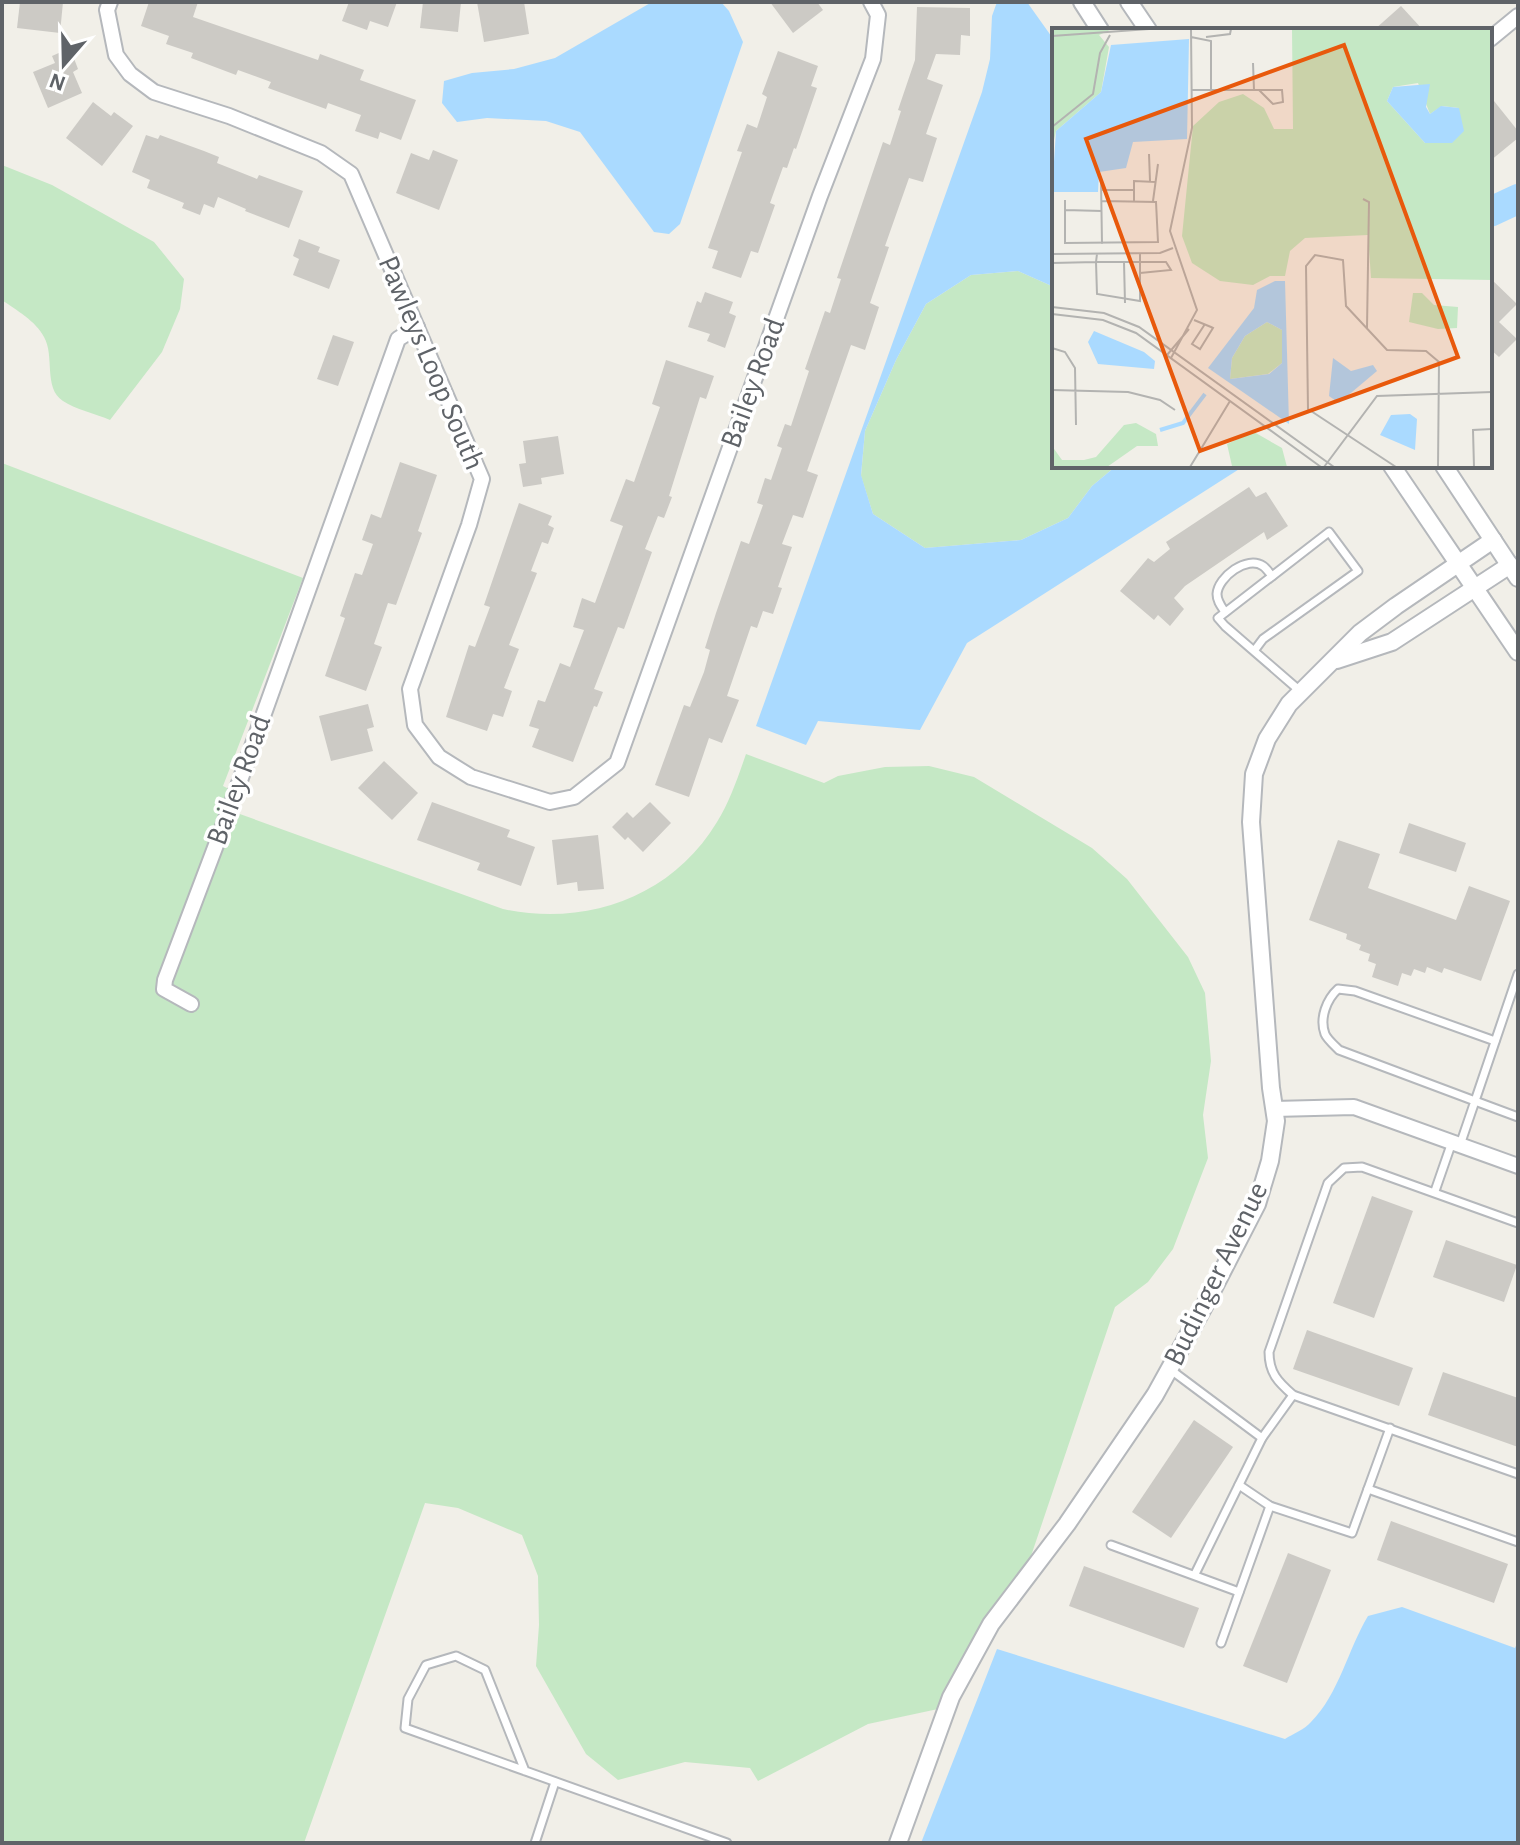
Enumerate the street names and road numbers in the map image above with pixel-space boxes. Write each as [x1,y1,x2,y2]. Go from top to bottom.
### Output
street label: Pawleys Loop South [372,252,490,474]
street label: Bailey Road [716,314,790,452]
street label: Bailey Road [202,711,276,849]
street label: Budinger Avenue [1159,1177,1273,1371]

